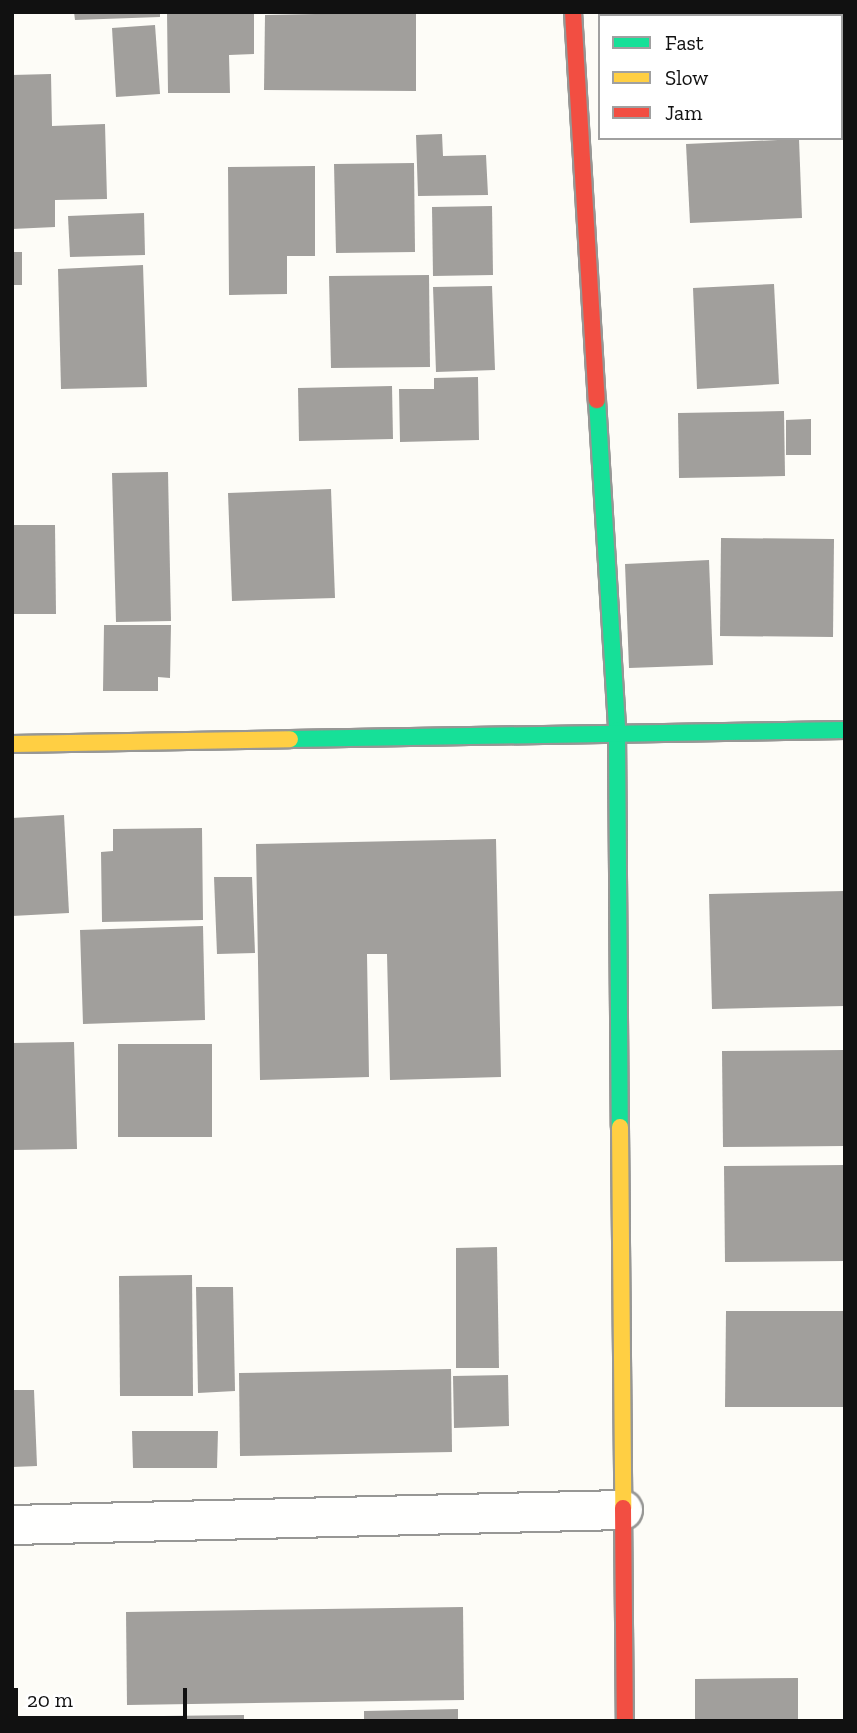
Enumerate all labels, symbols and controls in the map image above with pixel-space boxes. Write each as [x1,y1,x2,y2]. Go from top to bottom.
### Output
legend [598,14,843,140]
text: Fast [665,30,704,55]
text: Slow [665,65,708,90]
text: Jam [665,100,702,125]
scale bar [18,1674,191,1718]
text: 20 m [27,1687,73,1712]

